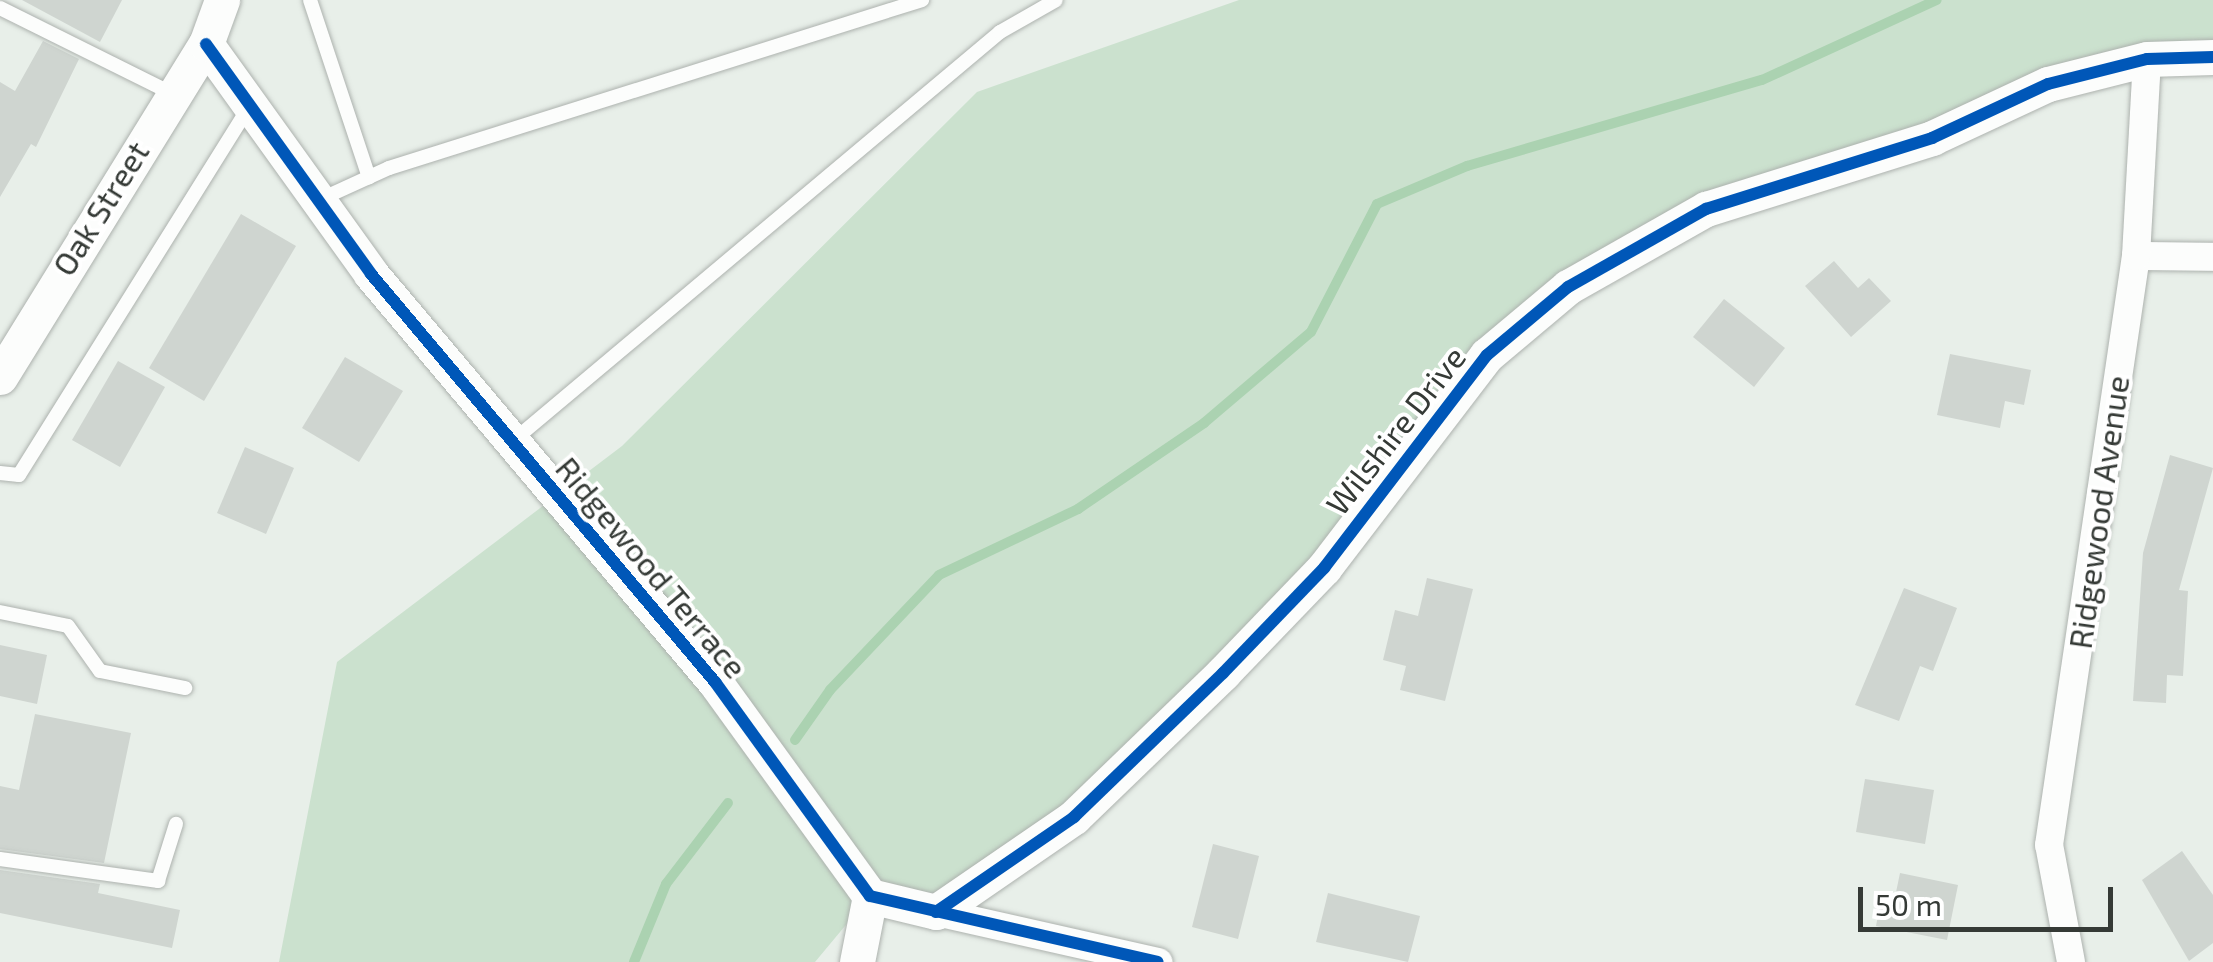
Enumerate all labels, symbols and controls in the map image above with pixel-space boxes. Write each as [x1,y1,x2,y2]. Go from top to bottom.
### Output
street label: Oak Street [44,134,156,282]
street label: Wilshire Drive [1317,338,1473,522]
street label: Ridgewood Avenue [2060,373,2136,651]
street label: Ridgewood Terrace [548,449,756,685]
scale bar [1863,867,2118,929]
text: 50 m [1875,886,1942,922]

